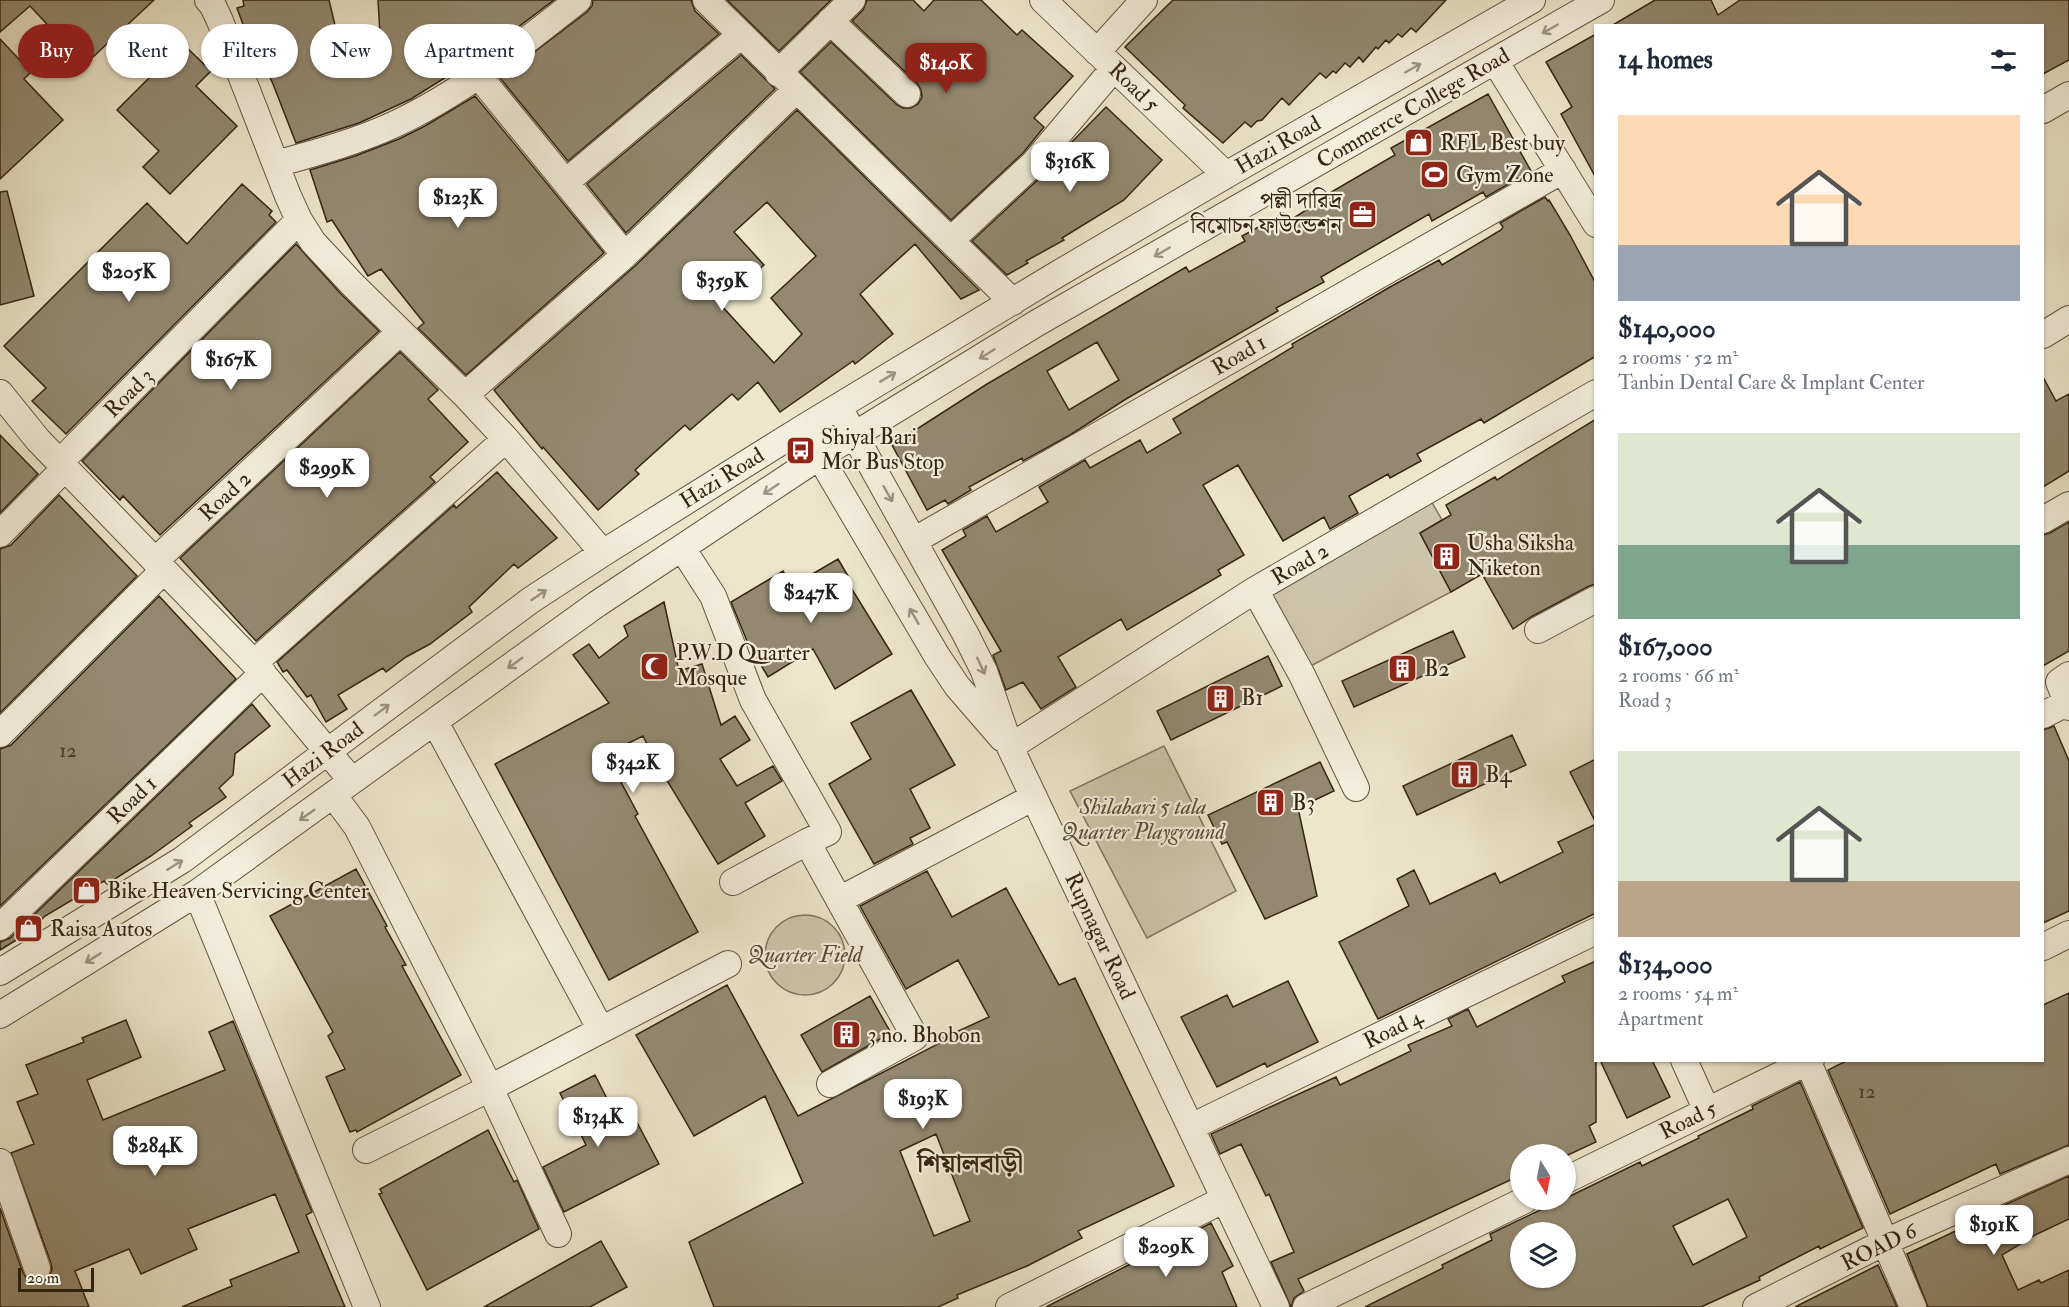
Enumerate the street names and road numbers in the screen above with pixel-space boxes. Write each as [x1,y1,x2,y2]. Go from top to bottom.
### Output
street label: Commerce College Road [1311,41,1515,175]
street label: Road 5 [1103,56,1166,118]
street label: Hazi Road [1230,109,1326,181]
street label: Road 1 [1207,328,1271,382]
street label: Road 3 [98,362,160,424]
street label: Hazi Road [675,441,770,515]
street label: Road 2 [193,465,257,527]
street label: Road 2 [1266,536,1334,592]
street label: Hazi Road [277,715,369,795]
street label: Road 1 [101,770,163,830]
street label: Rupnagar Road [1057,868,1142,1005]
street label: Road 4 [1359,1002,1428,1055]
street label: Road 5 [1655,1094,1722,1146]
street label: ROAD 6 [1837,1216,1923,1277]

